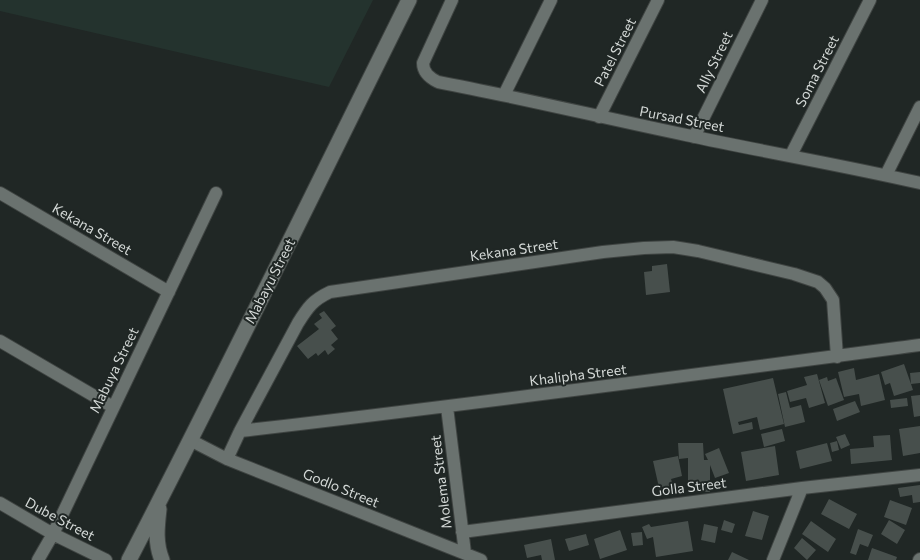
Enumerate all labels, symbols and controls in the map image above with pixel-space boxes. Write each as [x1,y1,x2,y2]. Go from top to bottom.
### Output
street label: Patel Street [590,14,639,89]
street label: Ally Street [691,28,736,95]
street label: Soma Street [791,32,842,110]
street label: Pursad Street [638,102,726,135]
street label: Kekana Street [50,199,135,258]
street label: Mabayu Street [241,235,298,326]
street label: Kekana Street [469,235,559,264]
street label: Mabuya Street [85,324,142,415]
street label: Khalipha Street [528,360,628,389]
street label: Molema Street [426,434,455,530]
street label: Godlo Street [301,465,382,511]
street label: Golla Street [651,473,728,500]
street label: Dube Street [23,493,98,544]

